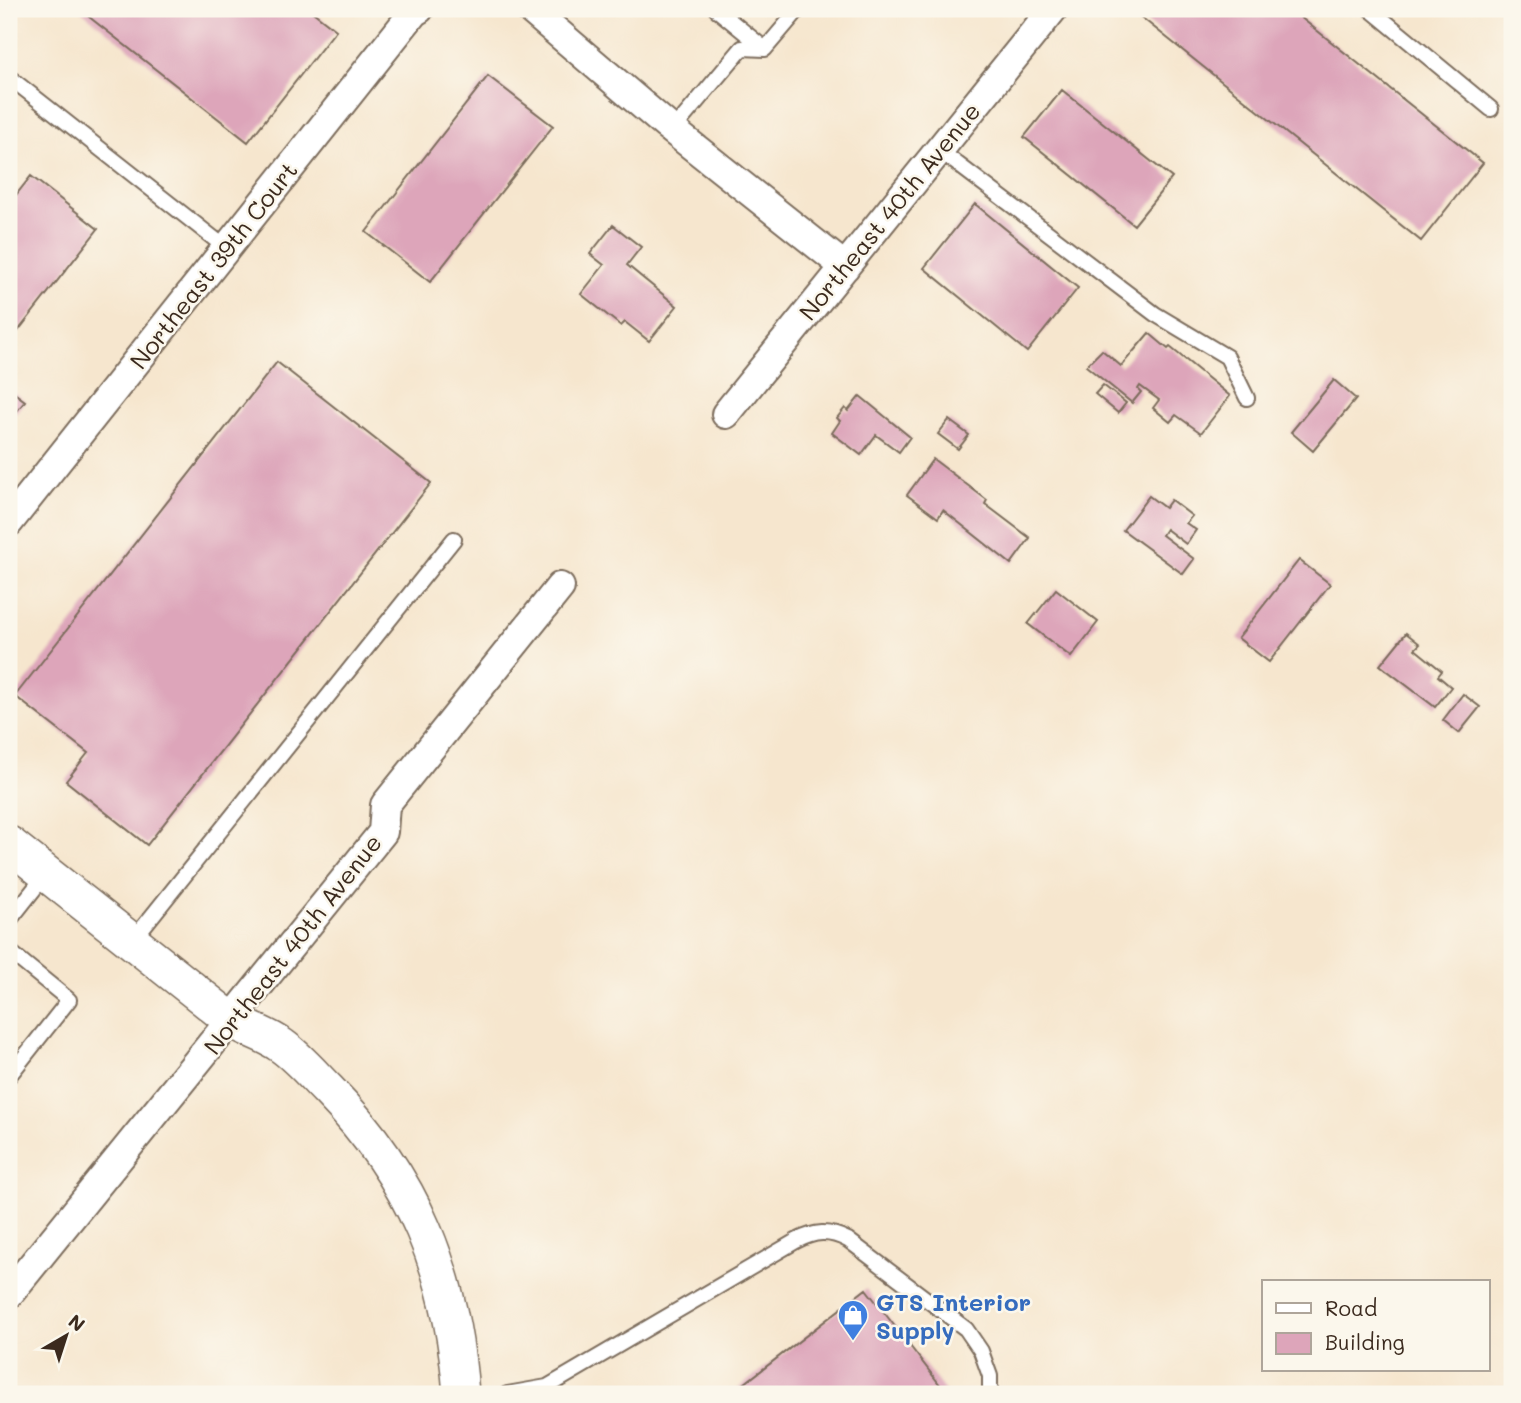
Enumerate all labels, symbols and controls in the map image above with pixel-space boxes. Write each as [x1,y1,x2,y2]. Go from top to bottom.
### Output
street label: Northeast 40th Avenue [792,96,986,326]
street label: Northeast 39th Court [122,155,304,375]
street label: Northeast 40th Avenue [196,827,388,1061]
legend [1262,1280,1490,1372]
place label: GTS Interior Supply [876,1286,1031,1345]
text: Road [1325,1294,1377,1321]
shop icon: GTS Interior Supply [836,1298,870,1342]
north arrow [32,1302,102,1372]
text: N [64,1308,90,1337]
text: Building [1325,1328,1405,1355]

